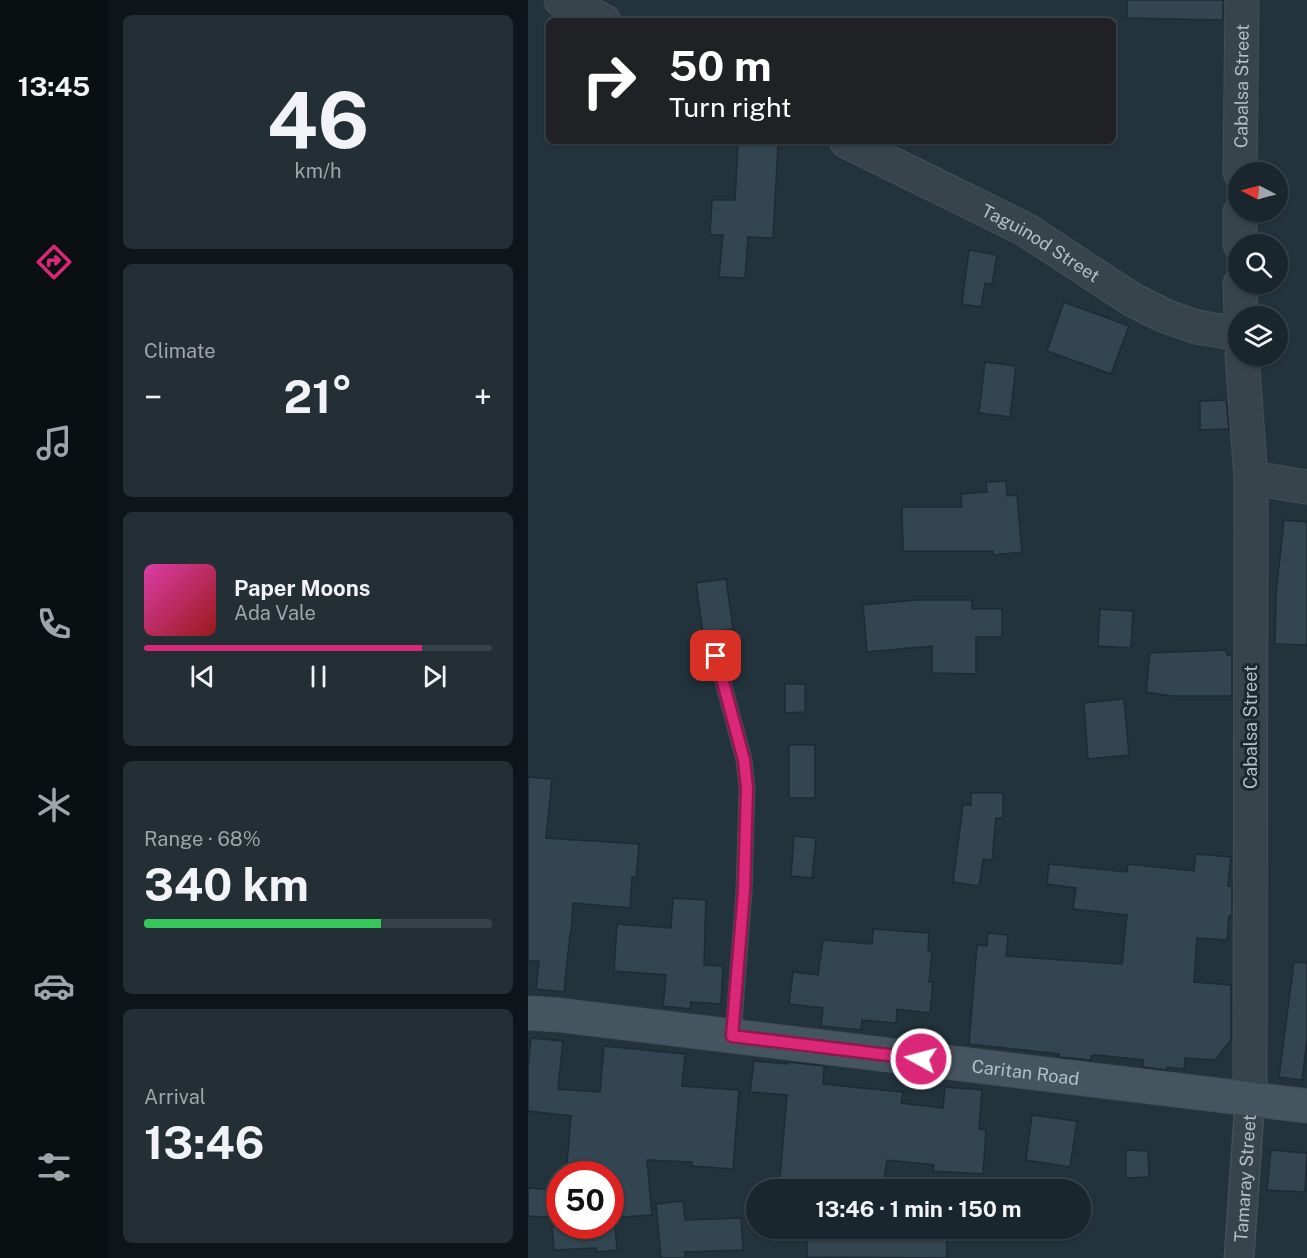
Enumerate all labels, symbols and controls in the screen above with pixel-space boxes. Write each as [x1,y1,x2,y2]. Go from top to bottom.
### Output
street label: Cabalsa Street [1230,24,1252,148]
text: 50 m [669,41,772,90]
icon: right [570,42,648,120]
text: 13:45 [18,70,90,102]
text: 46 [267,74,369,166]
text: Turn right [669,91,792,123]
text: km/h [294,159,342,183]
north arrow [1228,162,1288,222]
map controls [1228,162,1288,366]
street label: Taguinod Street [978,199,1104,286]
button: search [1228,234,1288,294]
icon: directions [33,241,75,283]
button: layers [1228,306,1288,366]
text: Climate [144,339,216,363]
text: 21° [283,370,353,423]
text: − [144,378,162,416]
text: + [474,378,492,416]
icon: music [33,422,75,464]
text: Paper Moons [234,575,370,601]
text: Ada Vale [234,601,316,625]
icon: phone [33,603,75,645]
pin [690,630,741,681]
icon: arrive [699,639,732,672]
icon: previous [186,660,219,693]
icon: pause [302,660,335,693]
icon: next [418,660,451,693]
street label: Cabalsa Street [1240,665,1261,789]
icon: climate [33,784,75,826]
text: Range · 68% [144,827,261,851]
text: 340 km [144,858,309,911]
icon: car [33,965,75,1007]
position arrow [889,1027,953,1091]
street label: Caritan Road [971,1055,1080,1089]
text: Arrival [144,1085,206,1109]
street label: Tamaray Street [1230,1114,1259,1243]
text: 13:46 [144,1116,264,1169]
icon: filters [33,1146,75,1188]
speed limit sign: 50 [546,1161,624,1239]
text: 13:46 · 1 min · 150 m [815,1196,1022,1222]

